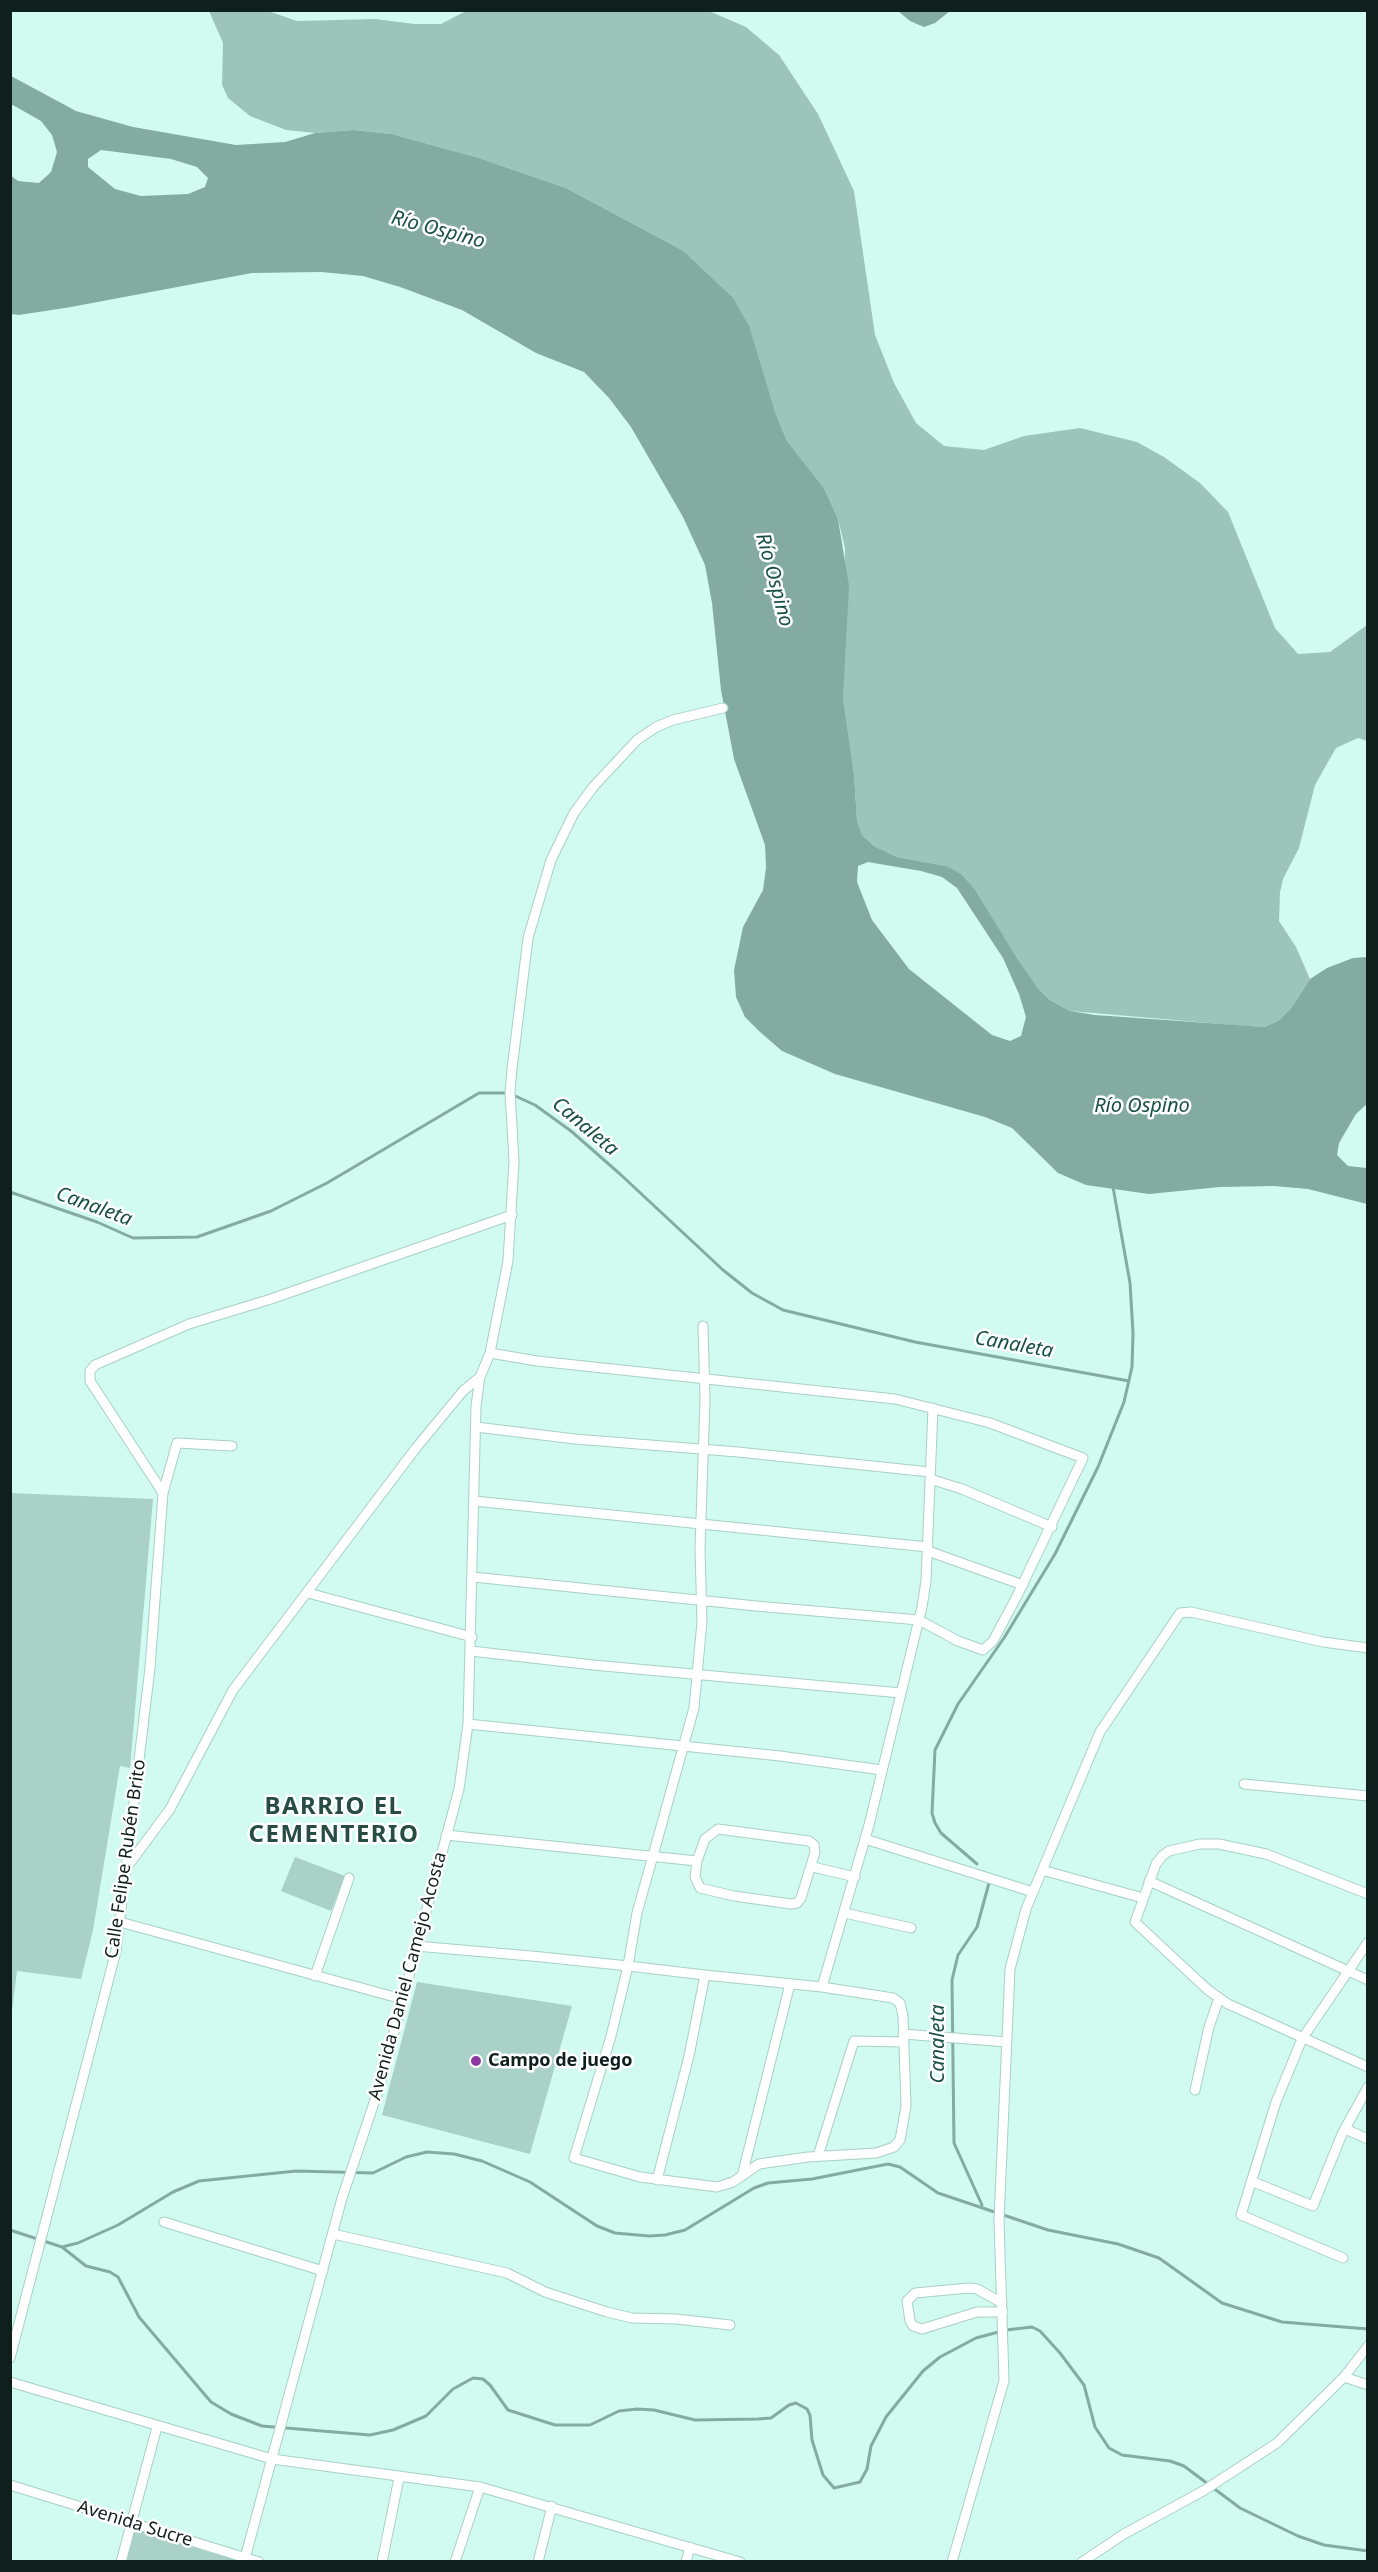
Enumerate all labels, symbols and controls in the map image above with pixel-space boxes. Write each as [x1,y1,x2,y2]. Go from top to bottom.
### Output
water label: Río Ospino [389,206,487,254]
water label: Río Ospino [750,531,798,629]
water label: Canaleta [547,1092,623,1162]
water label: Río Ospino [1094,1094,1190,1118]
water label: Canaleta [53,1182,135,1232]
water label: Canaleta [973,1326,1055,1364]
street label: Calle Felipe Rubén Brito [101,1758,151,1960]
district label: BARRIO EL CEMENTERIO [249,1793,419,1849]
street label: Avenida Daniel Camejo Acosta [364,1850,452,2102]
water label: Canaleta [926,2004,950,2084]
place label: Campo de juego [488,2050,632,2072]
marker: Campo de juego [469,2054,483,2068]
street label: Avenida Sucre [75,2496,195,2552]

